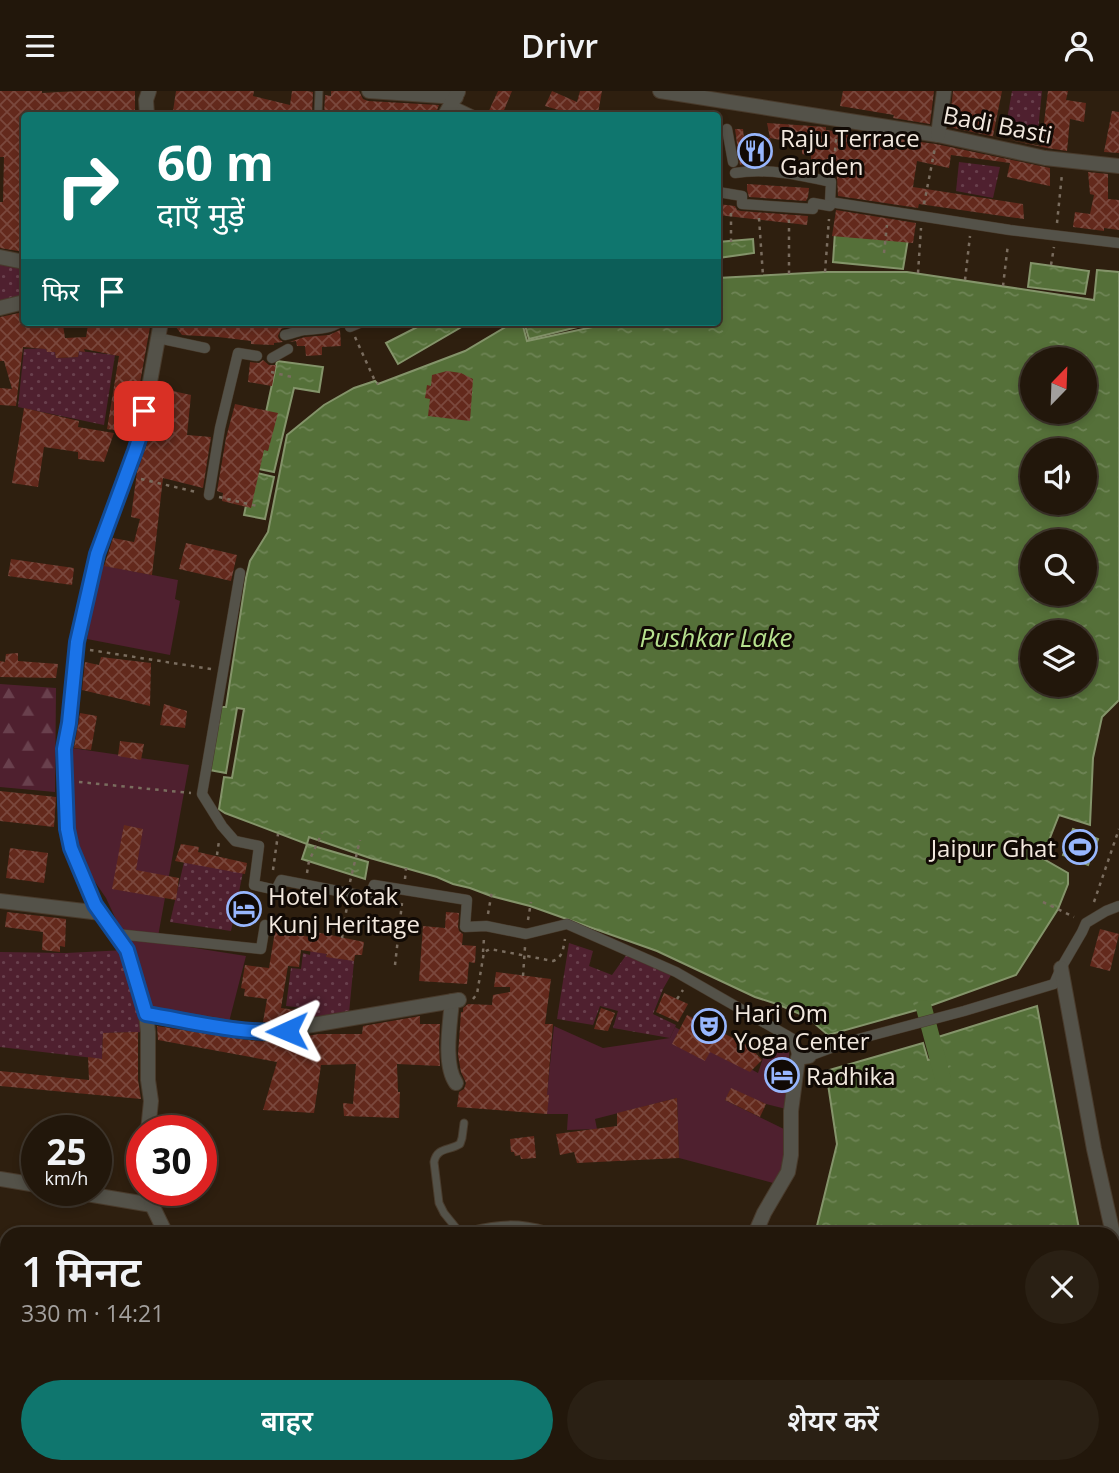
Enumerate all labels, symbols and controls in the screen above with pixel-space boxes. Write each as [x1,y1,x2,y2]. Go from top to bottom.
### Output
text: Drivr [521,24,598,67]
icon: menu [21,27,59,65]
icon: person [1060,27,1098,65]
street label: Badi Basti [941,97,1055,151]
place label: Raju Terrace Garden [780,121,920,182]
text: 60 m [157,129,274,195]
restaurant icon: Raju Terrace Garden [736,132,774,170]
icon: right [42,140,133,231]
text: दाएँ मुड़ें [157,192,245,235]
text: फिर [42,273,79,309]
icon: arrive [93,273,131,311]
north arrow [1020,347,1097,423]
map controls [1020,347,1097,697]
pin [114,381,174,441]
icon: arrive [125,392,163,430]
button: sound [1020,438,1097,515]
button: search [1020,529,1097,606]
water label: Pushkar Lake [639,619,793,655]
button: layers [1020,620,1097,697]
sports icon: Jaipur Ghat [1061,828,1099,866]
place label: Jaipur Ghat [929,831,1056,864]
place label: Hotel Kotak Kunj Heritage [268,879,420,940]
hotel icon: Hotel Kotak Kunj Heritage [225,890,263,928]
position arrow [250,994,324,1068]
place label: Hari Om Yoga Center [734,996,870,1057]
theatre icon: Hari Om Yoga Center [690,1007,728,1045]
hotel icon: Radhika [763,1056,801,1094]
place label: Radhika [806,1059,896,1092]
speed limit sign: 30 [126,1115,217,1206]
text: 25 [46,1128,87,1175]
text: km/h [45,1166,88,1190]
text: 1 मिनट [21,1242,141,1299]
button: close [1025,1250,1099,1324]
text: 330 m · 14:21 [21,1297,164,1329]
button: बाहर [21,1380,553,1460]
button: शेयर करें [567,1380,1099,1460]

